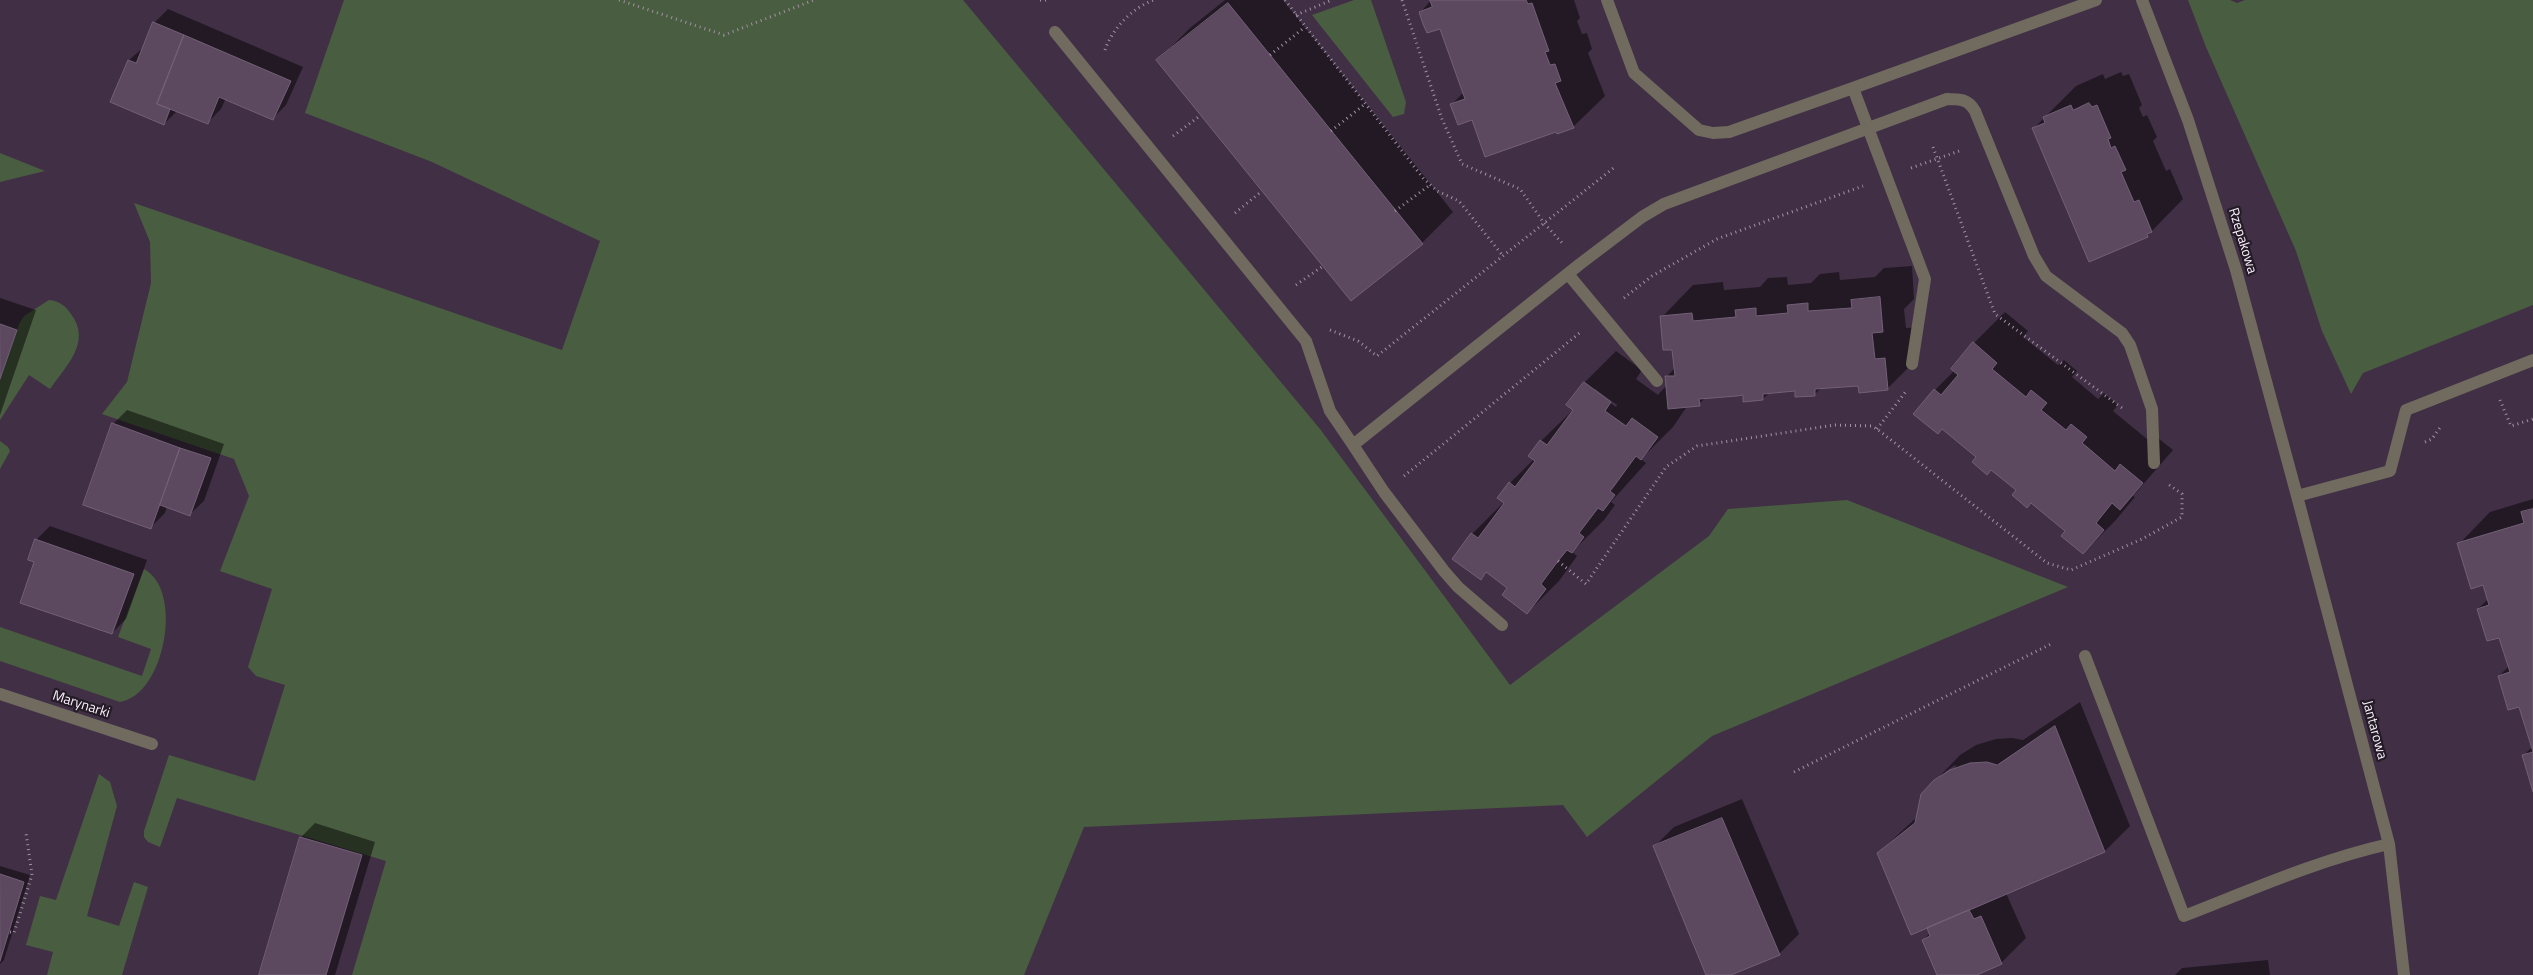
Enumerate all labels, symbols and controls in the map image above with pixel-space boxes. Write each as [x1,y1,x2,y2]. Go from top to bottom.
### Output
street label: Rzepakowa [2224,206,2260,276]
street label: Marynarki [50,688,112,722]
street label: Jantarowa [2358,699,2390,761]

